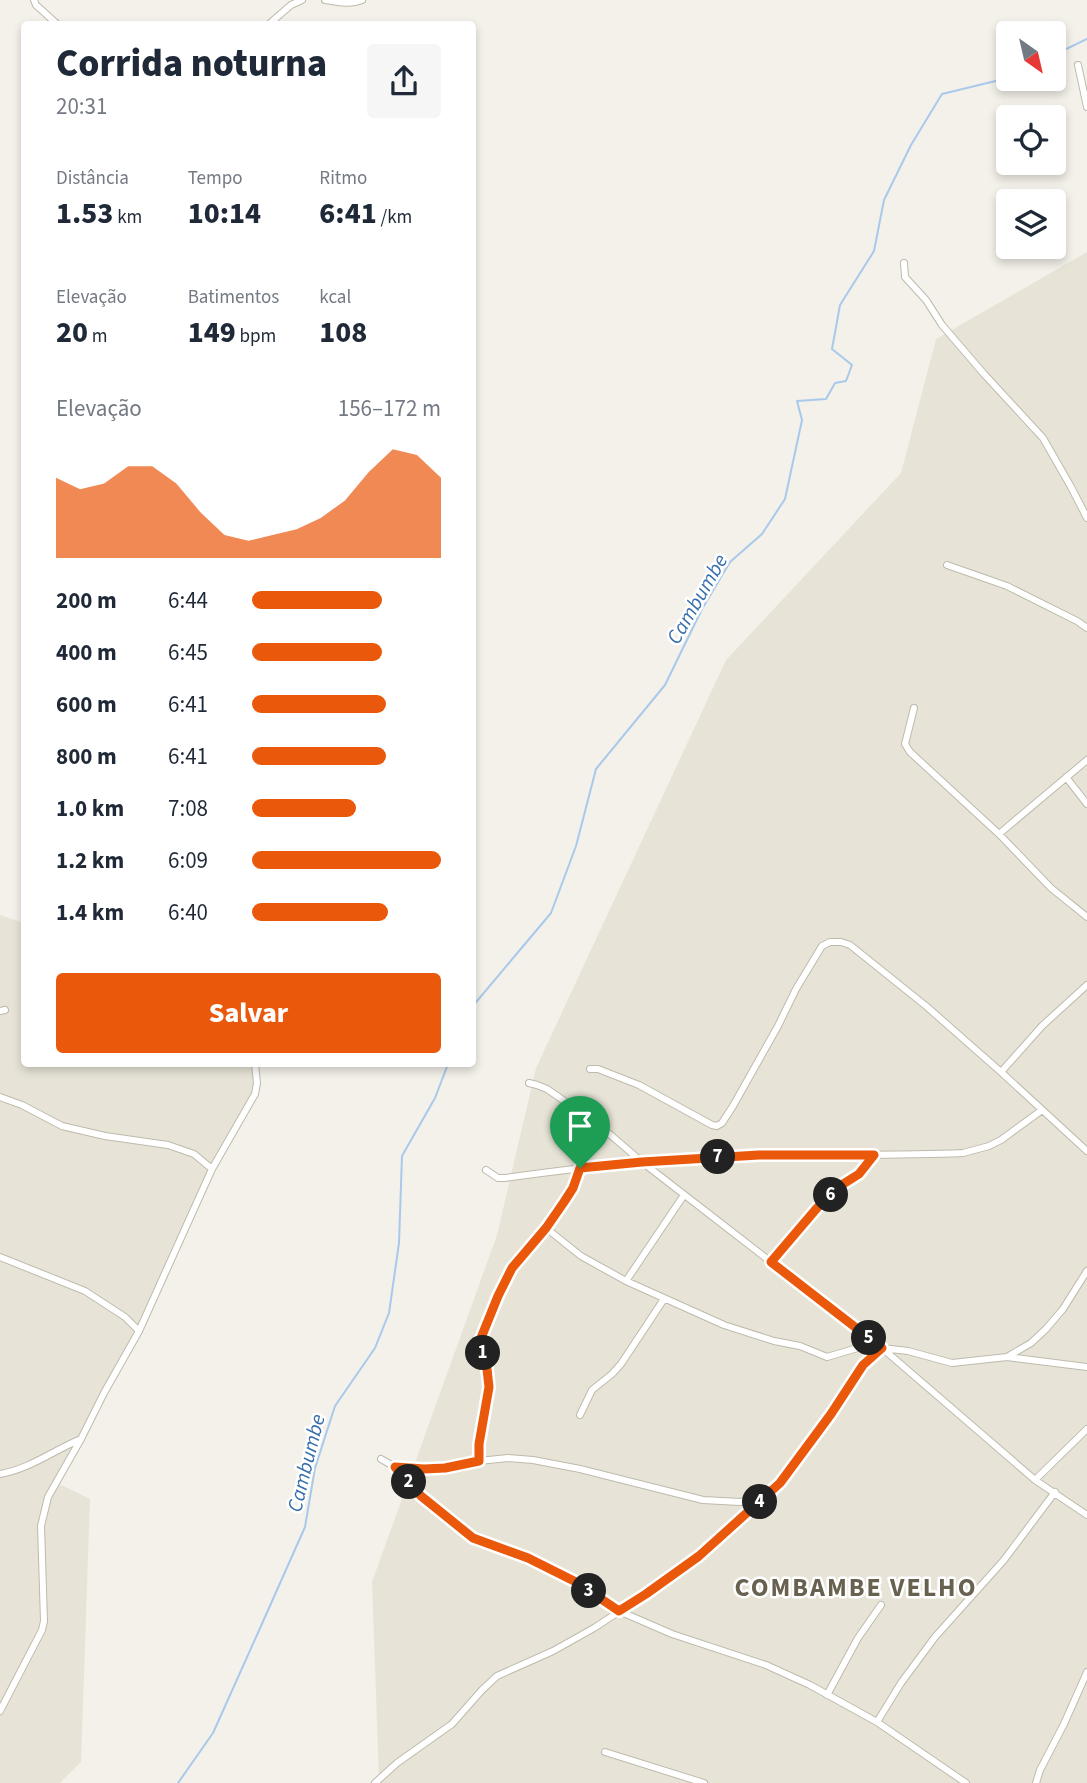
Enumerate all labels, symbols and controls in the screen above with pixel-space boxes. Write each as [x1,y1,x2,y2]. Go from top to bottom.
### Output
north arrow [996,21,1066,91]
map controls [996,21,1066,259]
text: Corrida noturna [56,37,327,91]
button: share [367,44,441,118]
text: 20:31 [56,90,107,123]
button: locate [996,105,1066,175]
text: Distância [56,165,129,192]
text: Tempo [188,165,243,192]
text: Ritmo [319,165,367,192]
button: layers [996,189,1066,259]
text: 1.53 [56,192,113,235]
text: 10:14 [188,192,261,235]
text: 6:41 [319,192,377,235]
text: km [113,204,142,231]
text: /km [377,204,412,231]
text: Elevação [56,284,127,311]
text: Batimentos [188,284,279,311]
text: kcal [319,284,351,311]
text: 20 [56,311,88,354]
text: 149 [188,311,236,354]
text: 108 [319,311,367,354]
text: m [88,323,108,350]
text: bpm [236,323,276,350]
text: Elevação [56,392,142,425]
text: 156–172 m [338,392,441,425]
water label: Cambumbe [659,548,735,650]
text: 200 m [56,584,117,617]
text: 6:44 [168,584,208,617]
text: 400 m [56,636,117,669]
text: 6:45 [168,636,208,669]
text: 600 m [56,688,117,721]
text: 6:41 [168,688,208,721]
text: 800 m [56,740,117,773]
text: 6:41 [168,740,208,773]
text: 1.0 km [56,792,124,825]
text: 7:08 [168,792,208,825]
text: 1.2 km [56,844,124,877]
text: 6:09 [168,844,208,877]
text: 1.4 km [56,896,124,929]
text: 6:40 [168,896,208,929]
button: Salvar [56,973,441,1053]
pin [550,1096,610,1168]
icon: arrive [561,1107,599,1145]
pin: 7 [700,1140,736,1174]
text: 7 [712,1143,723,1170]
pin: 6 [814,1178,848,1212]
text: 6 [825,1181,836,1208]
pin: 5 [852,1320,886,1356]
text: 5 [863,1324,874,1351]
pin: 1 [466,1336,500,1370]
text: 1 [477,1339,488,1366]
water label: Cambumbe [279,1411,333,1515]
pin: 2 [392,1464,426,1500]
text: 2 [403,1468,414,1495]
pin: 4 [742,1484,778,1520]
text: 4 [754,1488,765,1515]
district label: COMBAMBE VELHO [735,1569,977,1606]
pin: 3 [572,1574,606,1608]
text: 3 [583,1577,594,1604]

